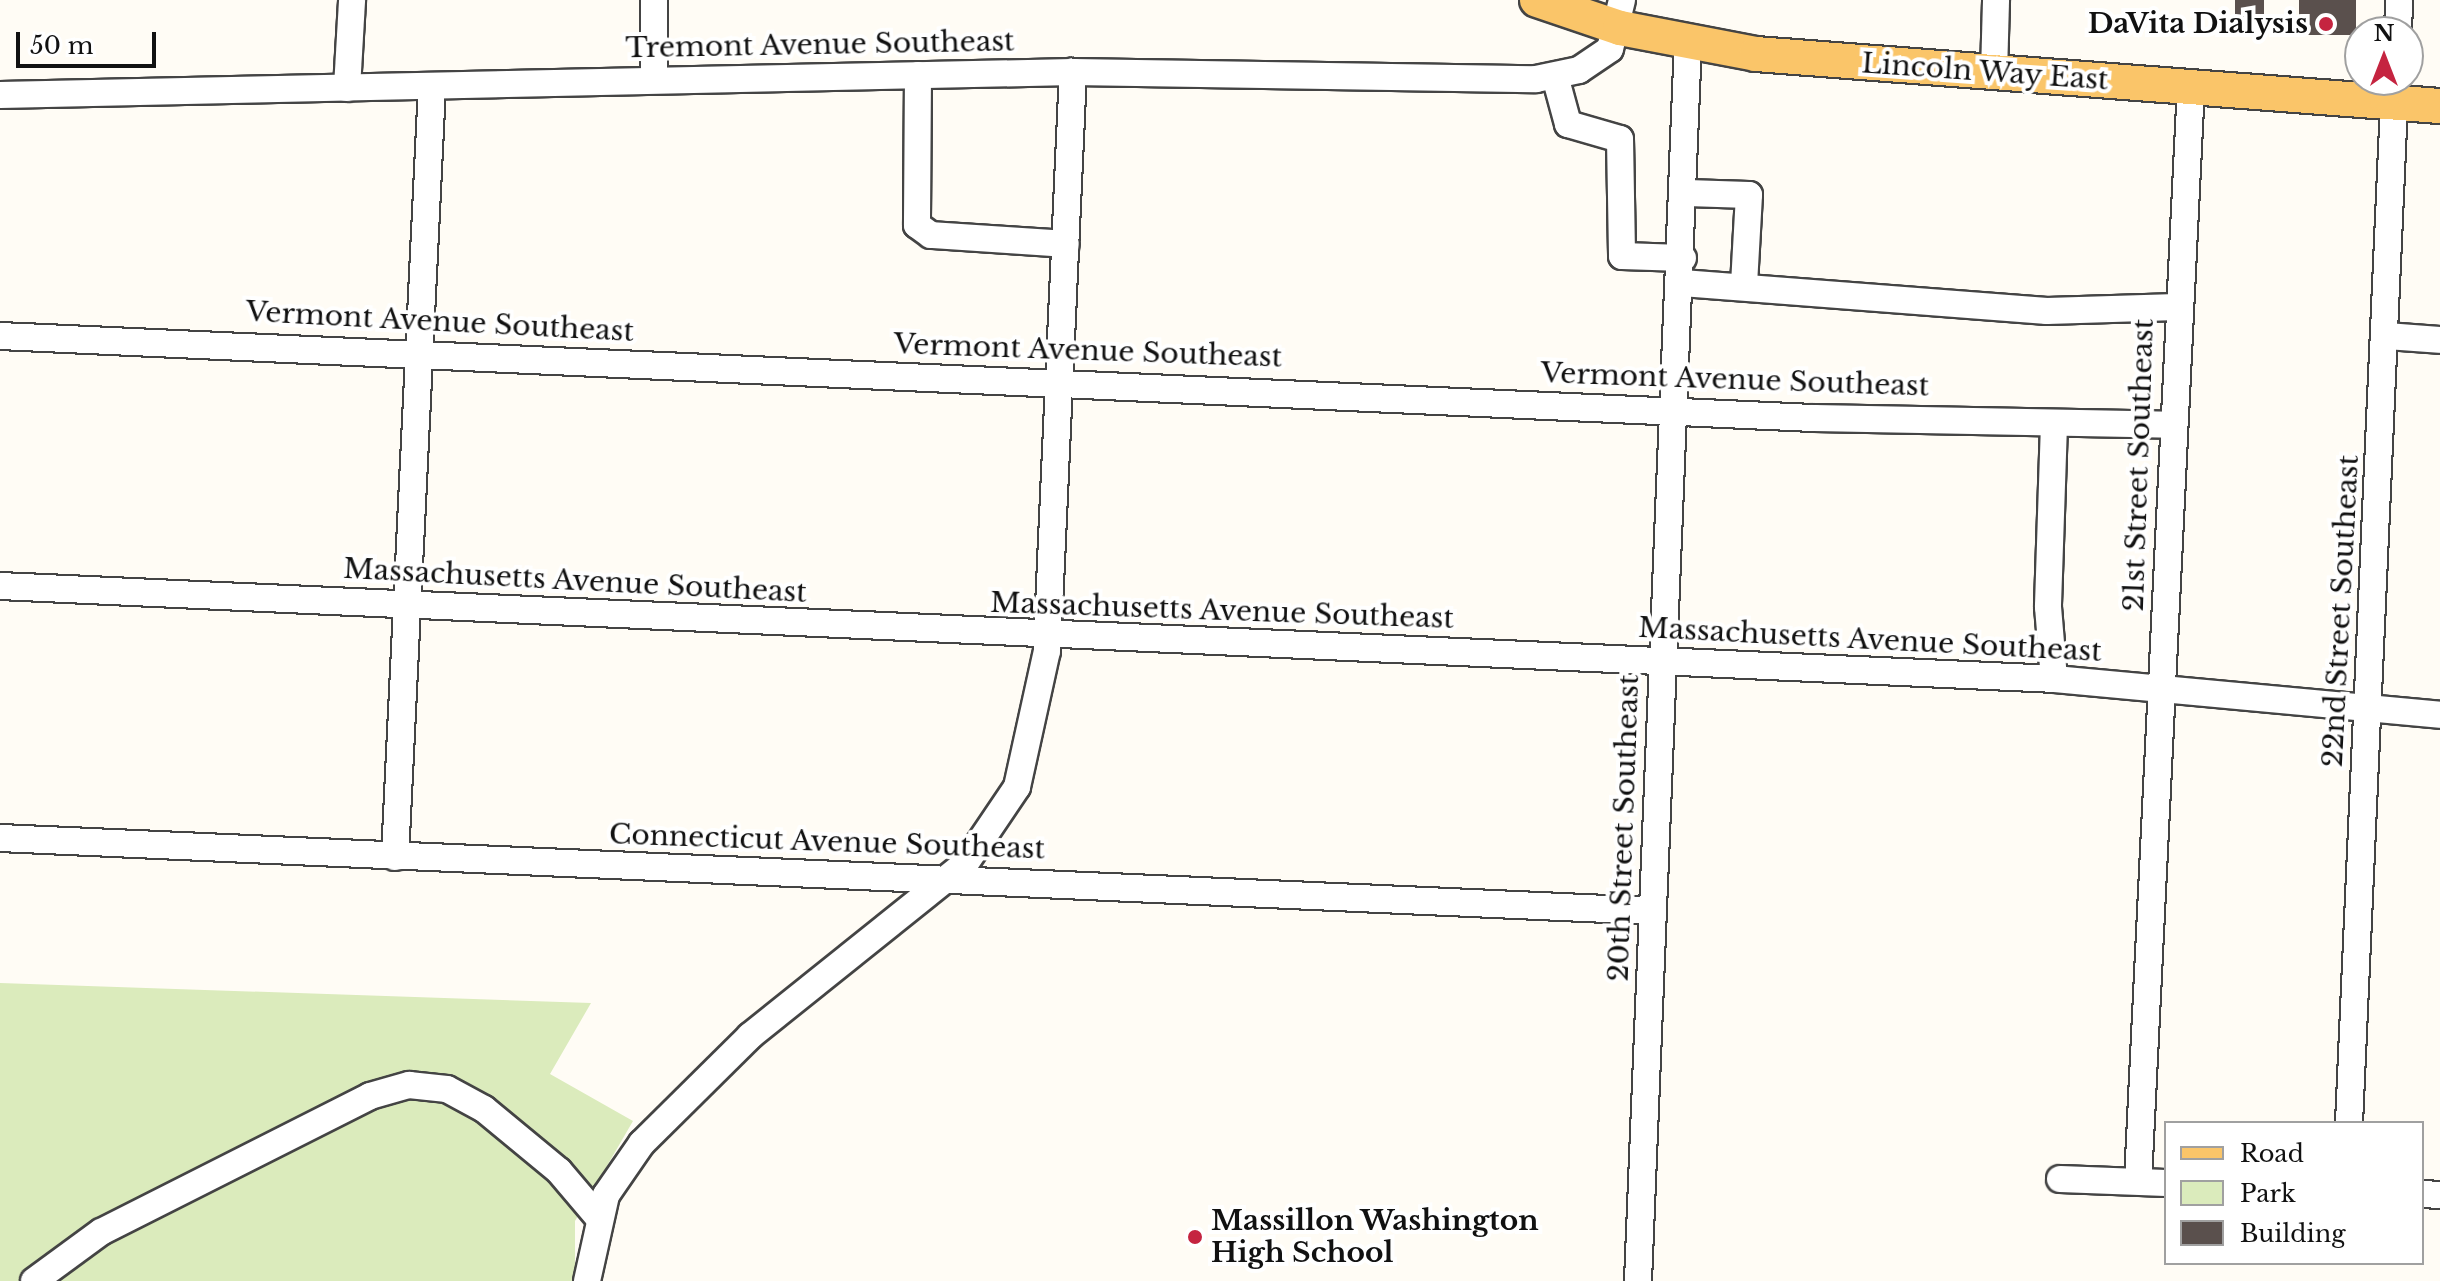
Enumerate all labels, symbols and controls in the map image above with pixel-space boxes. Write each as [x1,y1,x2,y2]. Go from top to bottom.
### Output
place label: DaVita Dialysis [2088,7,2308,41]
marker: DaVita Dialysis [2315,13,2337,35]
scale bar [20,16,160,66]
north arrow [2344,16,2424,96]
text: N [2374,20,2394,47]
street label: Tremont Avenue Southeast [625,25,1015,65]
text: 50 m [30,31,93,60]
street label: Lincoln Way East [1859,47,2111,97]
street label: Vermont Avenue Southeast [245,295,635,349]
street label: 21st Street Southeast [2117,318,2161,612]
street label: Vermont Avenue Southeast [893,327,1283,375]
street label: Vermont Avenue Southeast [1540,356,1930,404]
street label: 22nd Street Southeast [2316,454,2366,768]
street label: Massachusetts Avenue Southeast [342,552,808,610]
street label: Massachusetts Avenue Southeast [989,586,1455,636]
street label: Massachusetts Avenue Southeast [1637,611,2103,669]
street label: 20th Street Southeast [1602,674,1646,982]
street label: Connecticut Avenue Southeast [608,818,1046,866]
legend [2164,1121,2424,1265]
text: Road [2240,1139,2304,1168]
text: Park [2240,1179,2296,1208]
place label: Massillon Washington High School [1211,1204,1540,1270]
text: Building [2240,1219,2346,1248]
marker: Massillon Washington High School [1186,1228,1204,1246]

